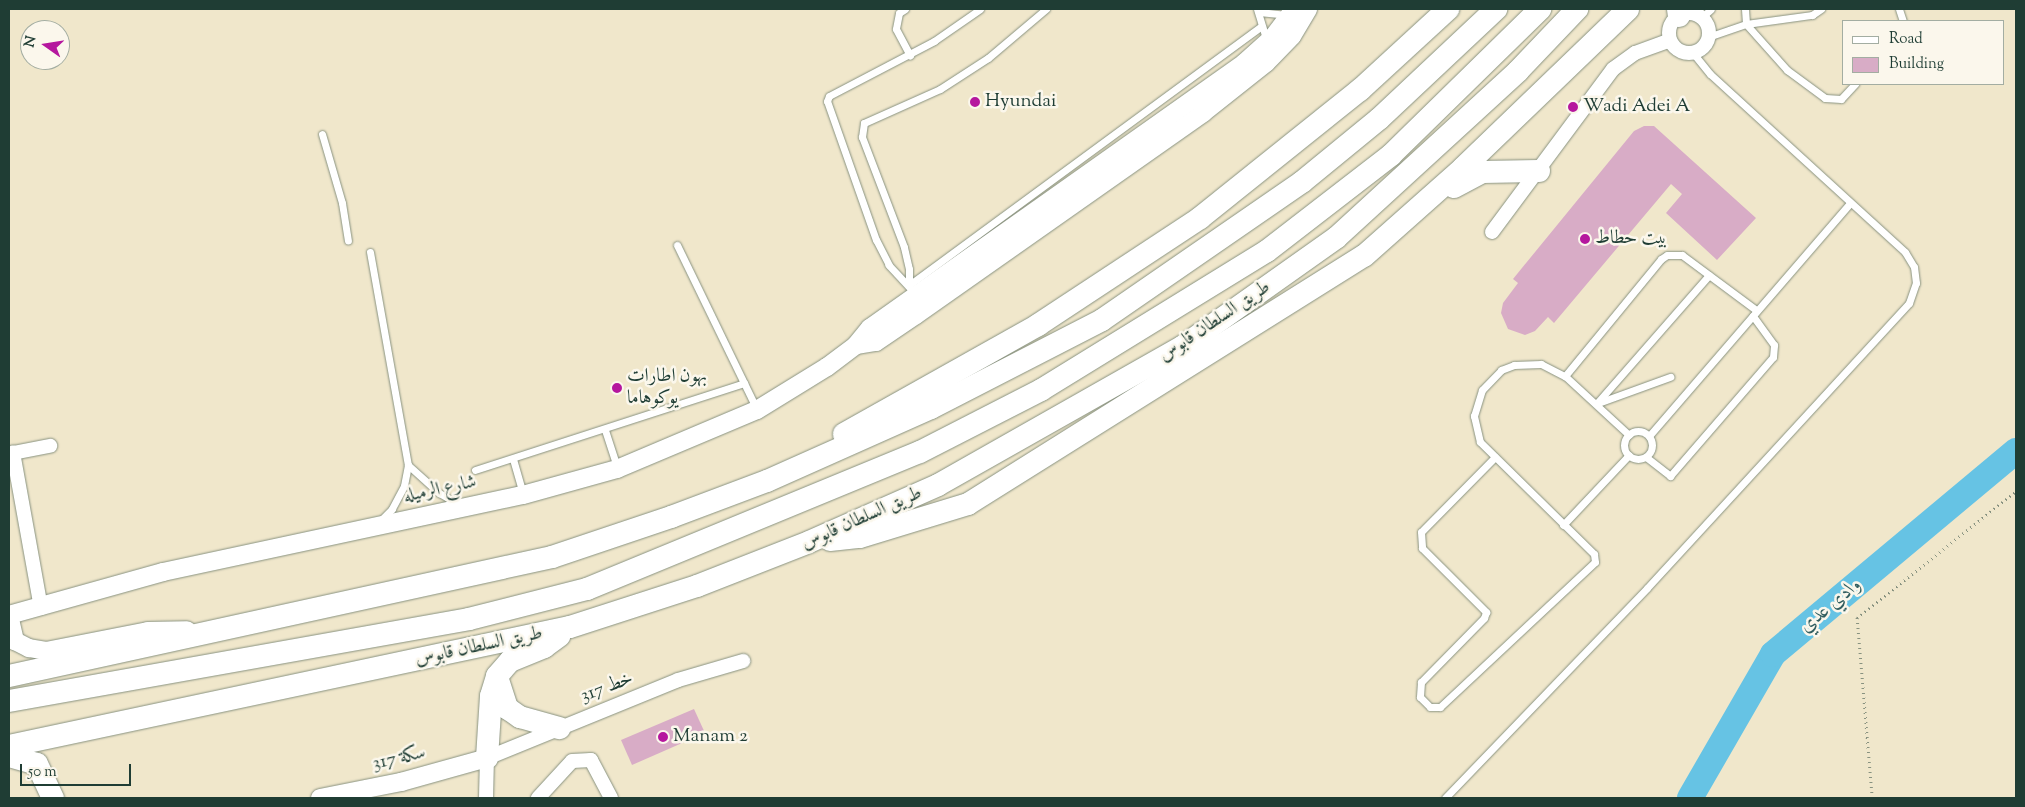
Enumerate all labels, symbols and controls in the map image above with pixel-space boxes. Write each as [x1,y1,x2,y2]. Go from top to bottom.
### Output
north arrow [20,20,70,70]
legend [1842,20,2005,85]
text: Road [1889,29,1923,50]
text: N [20,34,42,50]
text: Building [1889,54,1944,75]
place label: Hyundai [985,91,1056,113]
marker: Hyundai [969,96,981,108]
place label: Wadi Adei A [1583,96,1690,118]
marker: Wadi Adei A [1567,101,1579,113]
place label: بيت حطاط [1595,228,1667,250]
marker: بيت حطاط [1579,233,1591,245]
street label: طريق السلطان قابوس [1155,276,1275,368]
place label: بهون اطارات يوكوهاما [627,366,707,410]
marker: بهون اطارات يوكوهاما [611,382,623,394]
street label: شارع الرميله [401,471,479,509]
street label: طريق السلطان قابوس [798,482,926,556]
water label: وادي عدي [1795,573,1867,639]
street label: طريق السلطان قابوس [413,622,545,672]
street label: خط 317 [578,668,636,708]
place label: Manam 2 [673,726,748,748]
marker: Manam 2 [657,731,669,743]
street label: سكة 317 [370,742,428,776]
scale bar [22,754,134,786]
text: 50 m [28,762,57,783]

